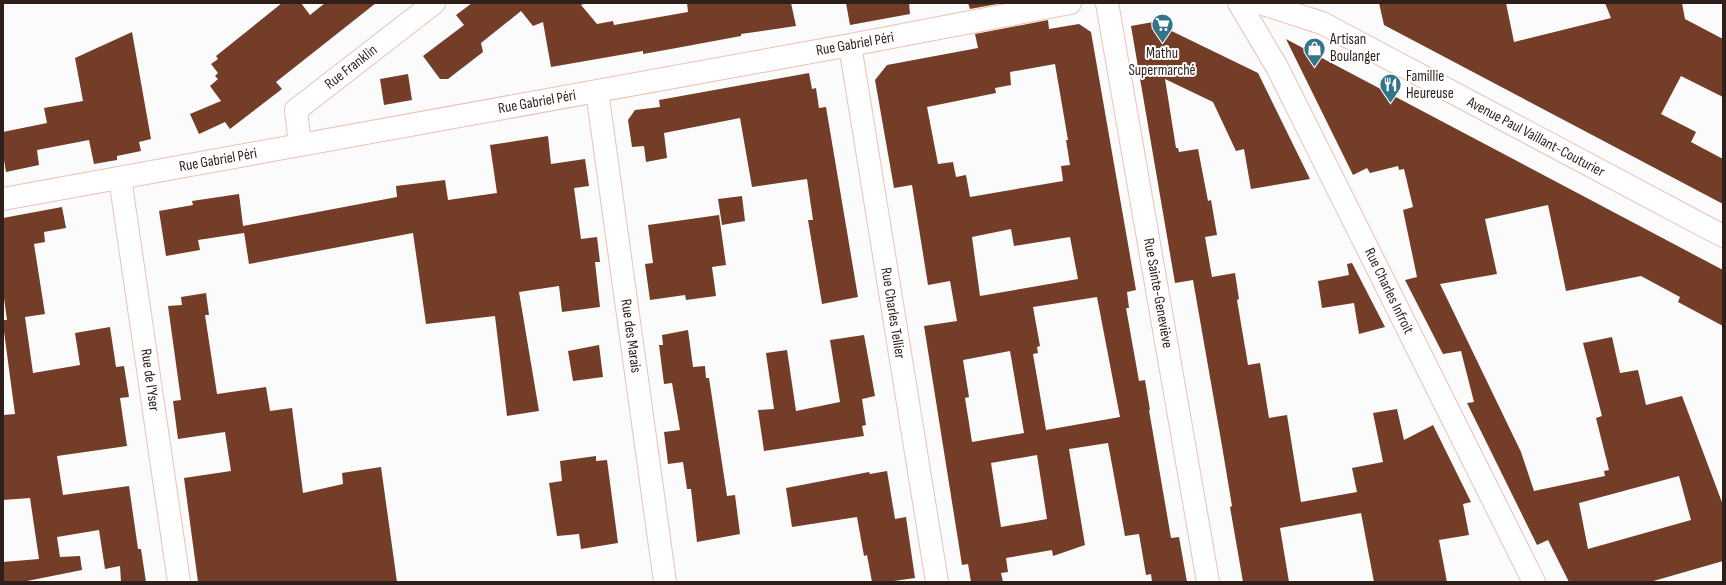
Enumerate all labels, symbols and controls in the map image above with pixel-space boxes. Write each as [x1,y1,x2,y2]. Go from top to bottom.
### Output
supermarket icon: Mathu Supermarché [1149,11,1175,44]
street label: Rue Gabriel Péri [815,28,896,60]
place label: Artisan Boulanger [1329,30,1381,66]
shop icon: Artisan Boulanger [1302,35,1328,68]
street label: Rue Franklin [321,41,381,93]
place label: Mathu Supermarché [1128,44,1196,80]
place label: Famillie Heureuse [1406,67,1454,103]
restaurant icon: Famillie Heureuse [1377,72,1403,105]
street label: Rue Gabriel Péri [497,86,578,118]
street label: Avenue Paul Vaillant-Couturier [1463,92,1609,182]
street label: Rue Gabriel Péri [178,144,259,176]
street label: Rue Sainte-Geneviève [1139,237,1177,349]
street label: Rue Charles Infroit [1360,245,1418,338]
street label: Rue Charles Tellier [876,266,910,361]
street label: Rue des Marais [616,298,646,374]
street label: Rue de l'Yser [136,348,164,413]

